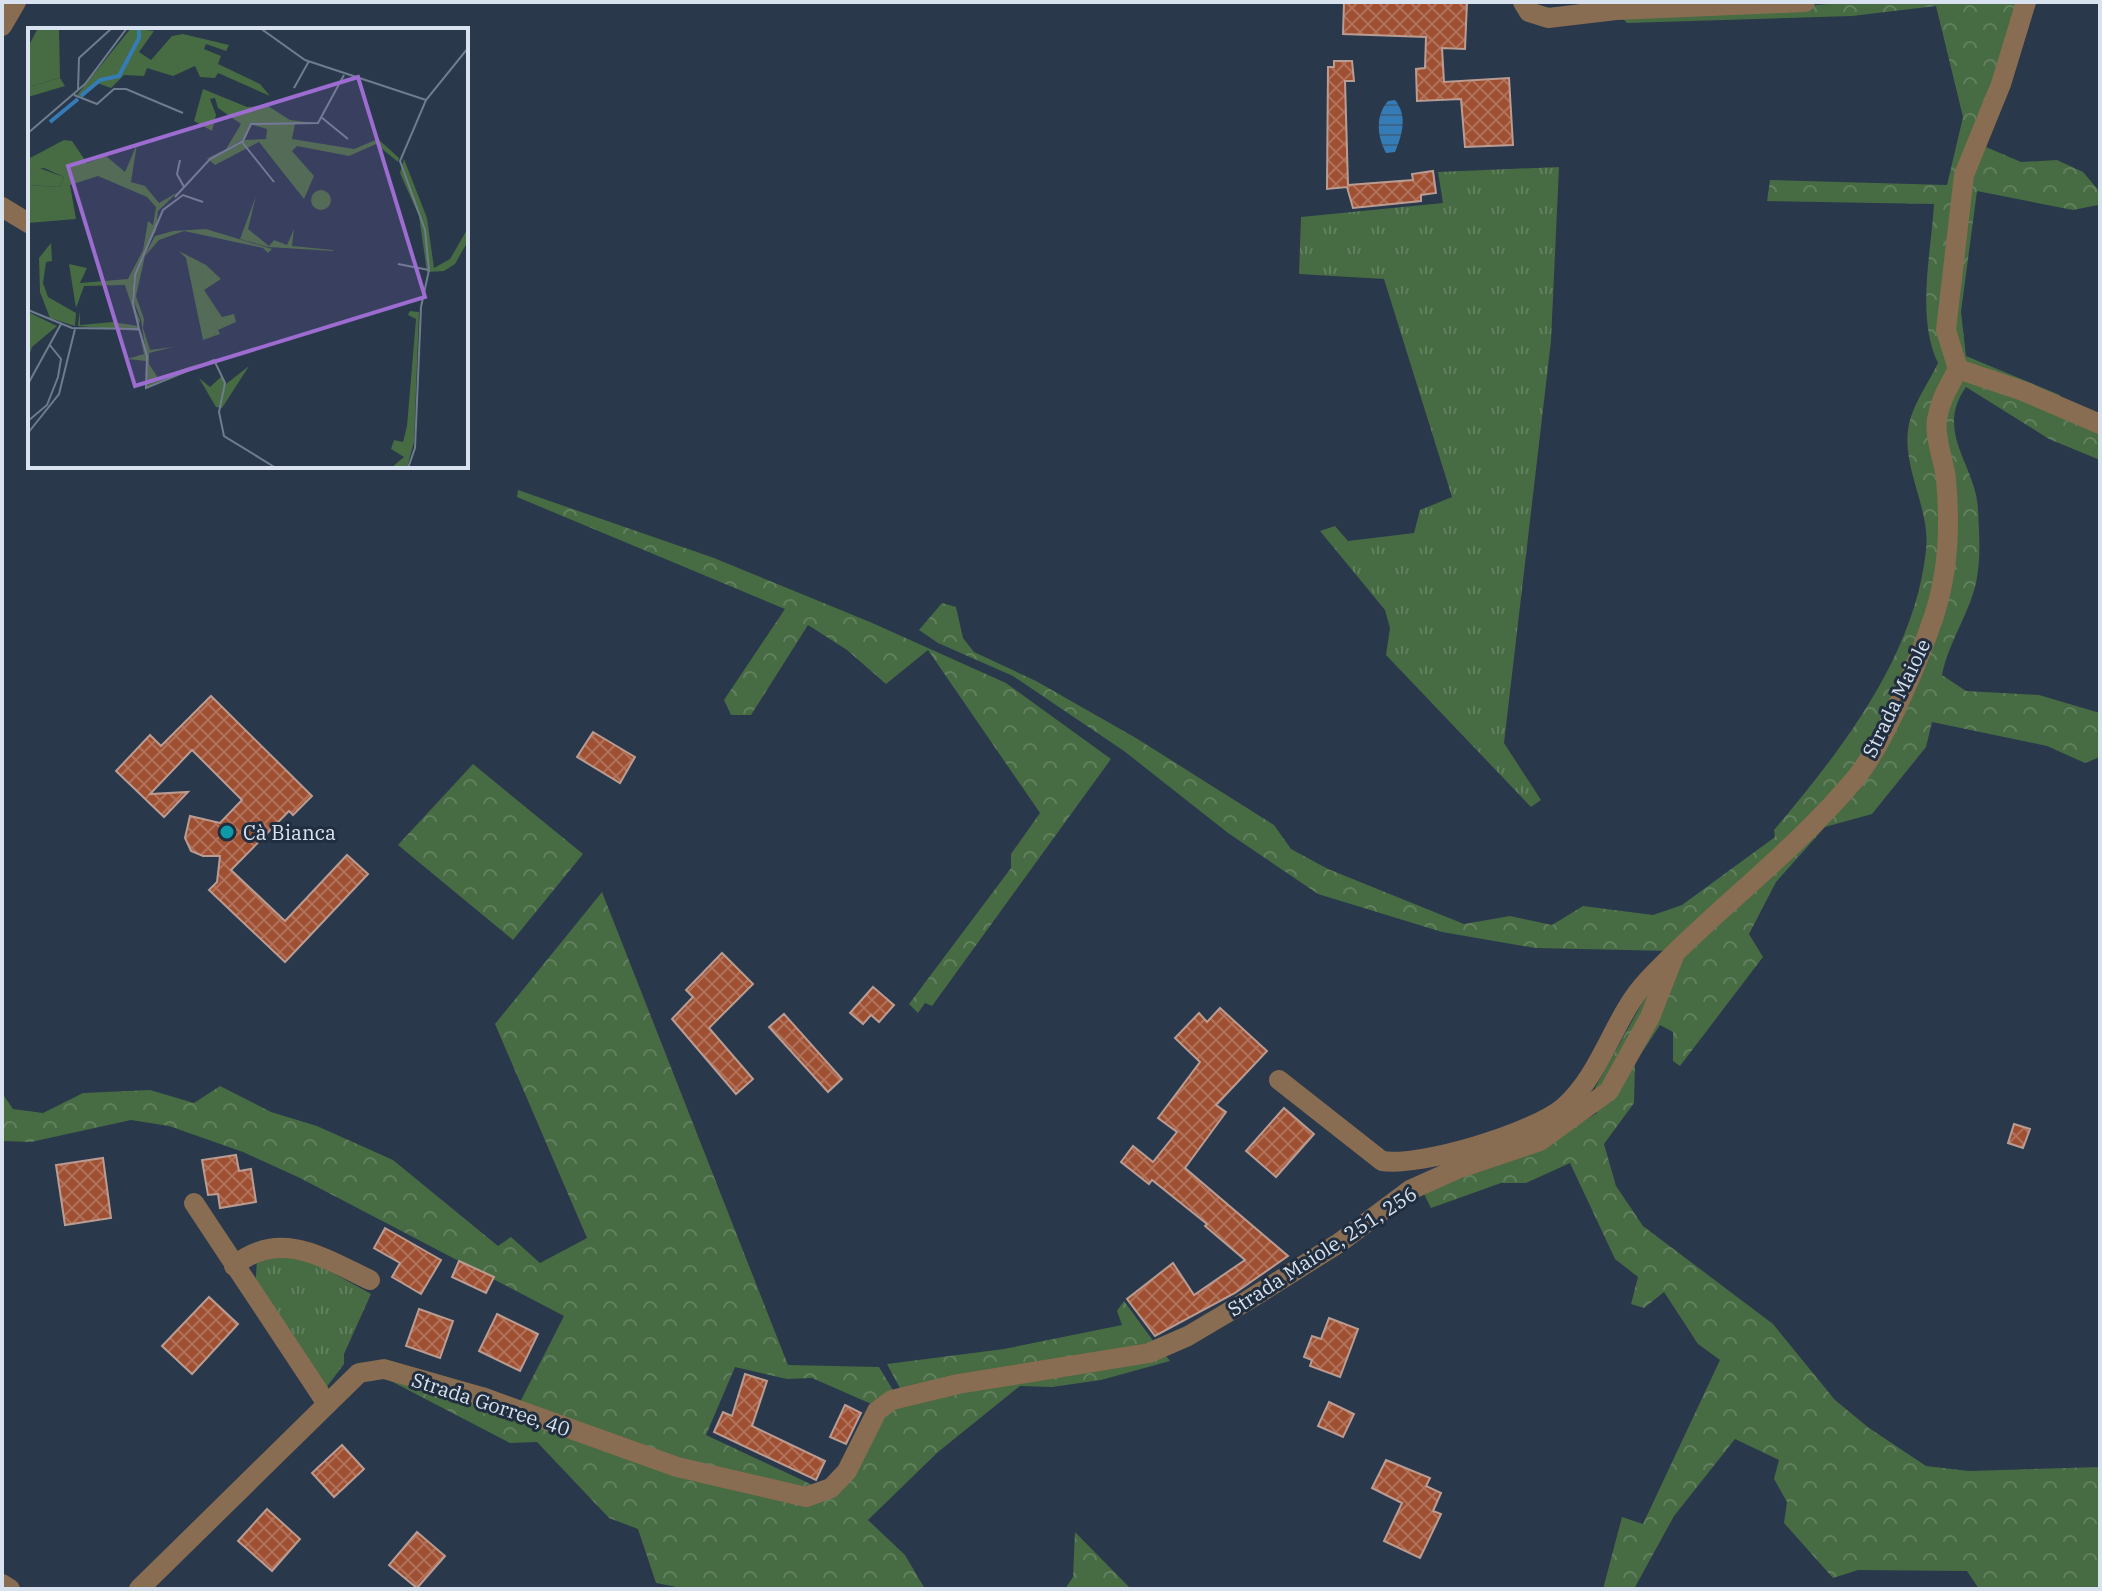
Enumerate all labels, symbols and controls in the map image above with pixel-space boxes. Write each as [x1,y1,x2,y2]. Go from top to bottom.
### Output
inset map [28,28,468,468]
street label: Strada Maiole [1856,634,1936,762]
place label: Cà Bianca [243,819,336,846]
marker: Cà Bianca [218,823,236,841]
street label: Strada Maiole, 251, 256 [1222,1180,1422,1322]
street label: Strada Gorree, 40 [408,1366,574,1442]

